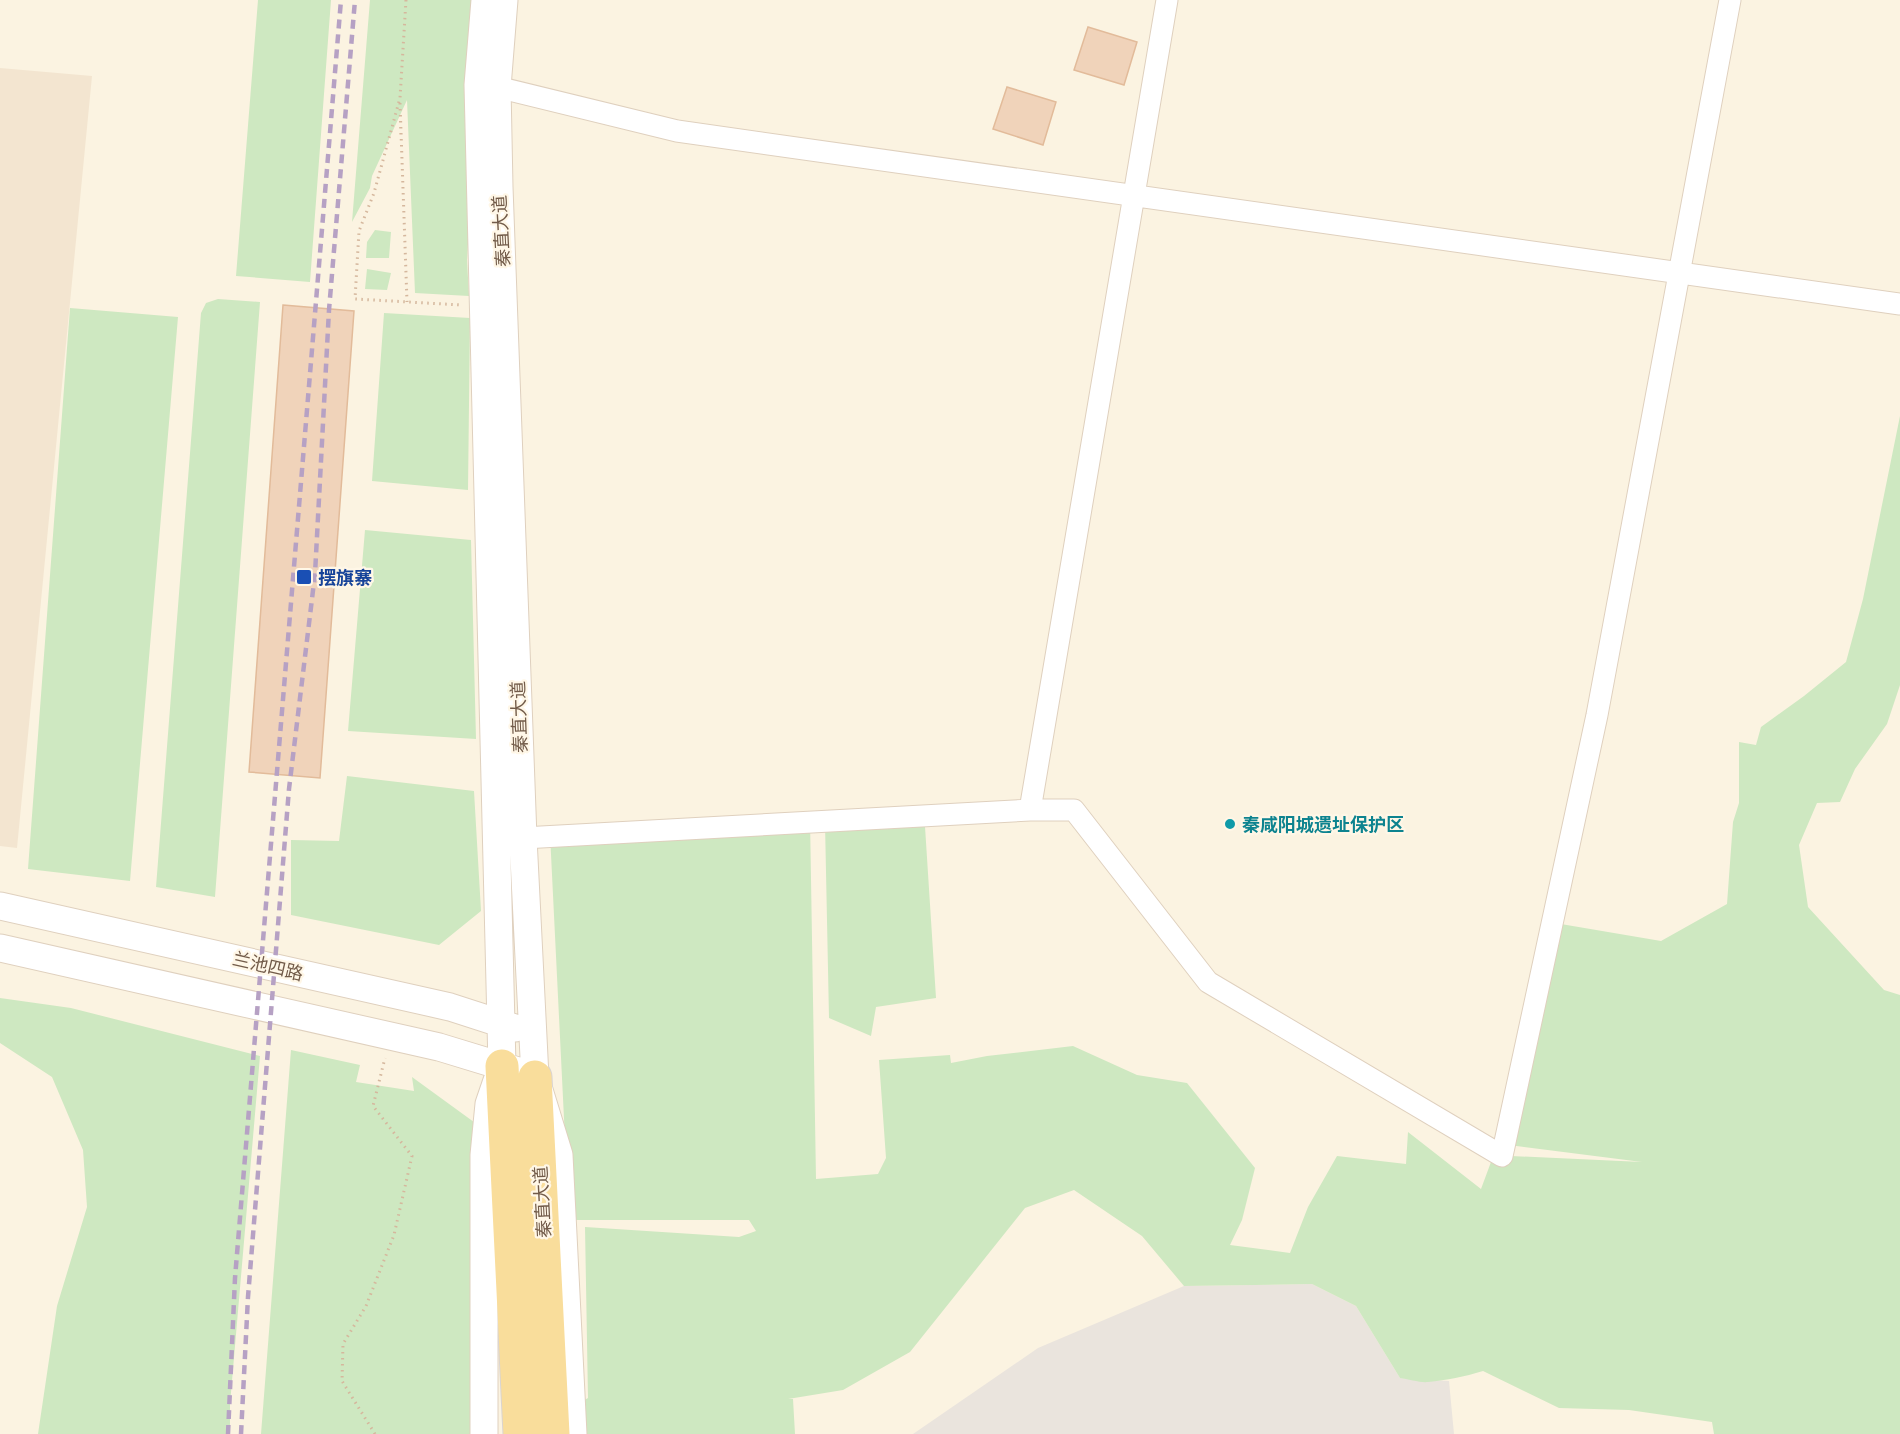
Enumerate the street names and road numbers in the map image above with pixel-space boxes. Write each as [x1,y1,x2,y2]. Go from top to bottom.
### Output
street label: 秦直大道 [489,194,513,268]
street label: 秦直大道 [507,681,531,753]
street label: 兰池四路 [231,948,305,984]
street label: 秦直大道 [530,1165,554,1239]

